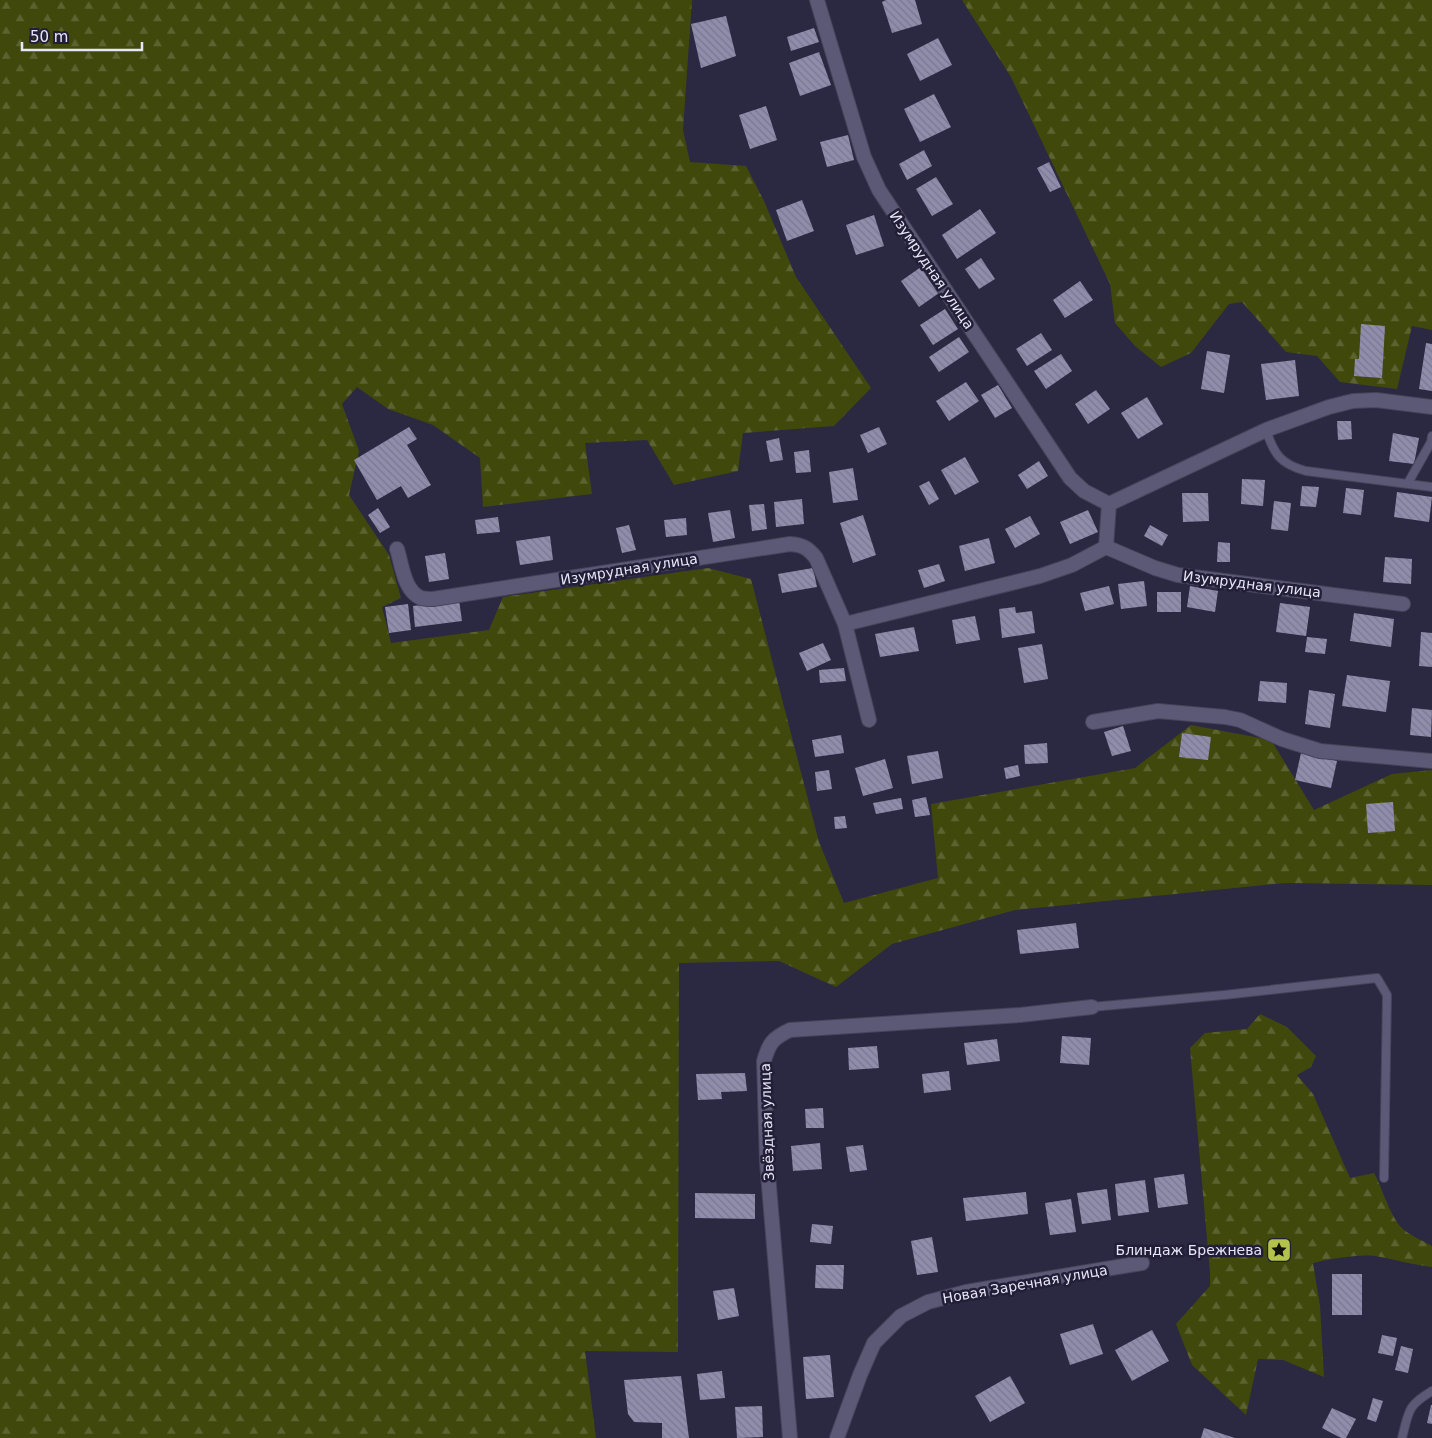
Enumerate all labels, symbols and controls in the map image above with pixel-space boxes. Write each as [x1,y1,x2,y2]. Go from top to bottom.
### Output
scale bar [22,20,142,52]
text: 50 m [30,28,68,46]
street label: Изумрудная улица [887,208,977,332]
street label: Изумрудная улица [559,550,699,588]
street label: Изумрудная улица [1182,568,1322,600]
street label: Звёздная улица [757,1063,777,1181]
place icon: Блиндаж Брежнева [1266,1237,1292,1263]
place label: Блиндаж Брежнева [1116,1242,1262,1258]
street label: Новая Заречная улица [941,1262,1109,1306]

